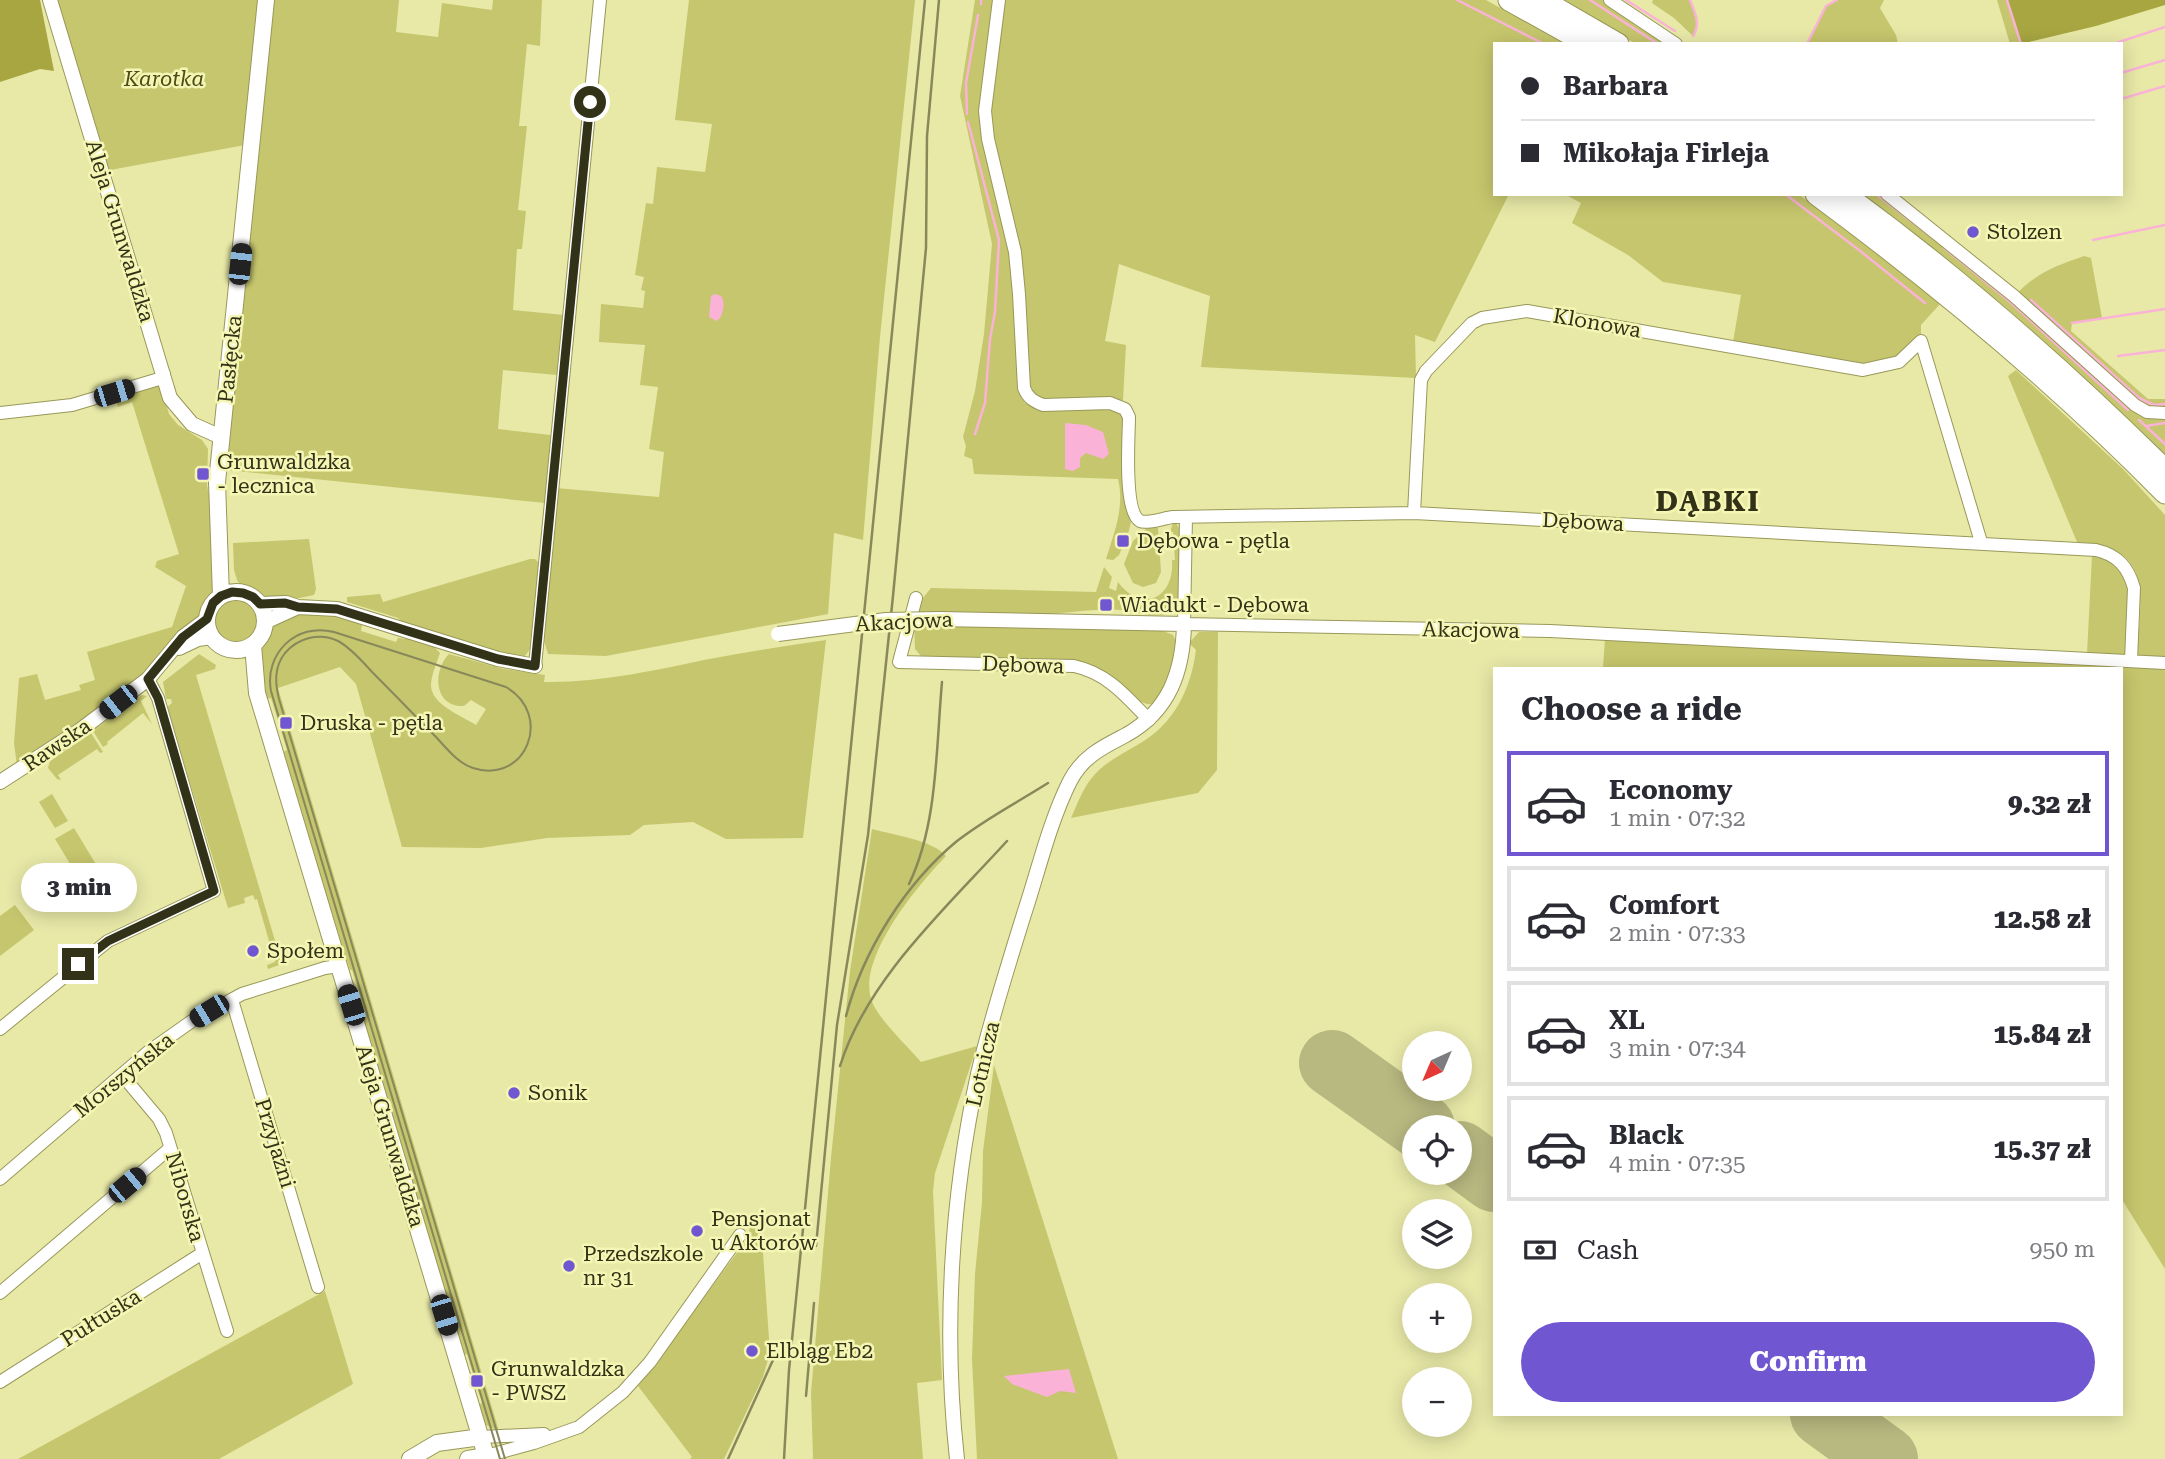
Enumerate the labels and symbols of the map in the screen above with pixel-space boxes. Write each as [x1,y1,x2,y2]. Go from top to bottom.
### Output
park label: Karotka [123,67,204,91]
route start [574,86,606,118]
street label: Aleja Grunwaldzka [81,137,159,326]
place label: Stolzen [1987,220,2062,244]
marker: Stolzen [1965,224,1981,240]
car [228,242,253,286]
street label: Klonowa [1551,303,1644,343]
street label: Pasłęcka [213,313,247,404]
car [91,377,138,409]
place label: Grunwaldzka - lecznica [217,450,351,498]
marker: Grunwaldzka - lecznica [195,466,211,482]
district label: DĄBKI [1655,485,1761,518]
street label: Dębowa [1541,508,1625,536]
place label: Dębowa - pętla [1137,529,1291,553]
marker: Dębowa - pętla [1115,533,1131,549]
place label: Wiadukt - Dębowa [1120,593,1309,617]
marker: Wiadukt - Dębowa [1098,597,1114,613]
street label: Akacjowa [855,607,954,637]
street label: Akacjowa [1422,617,1521,643]
street label: Dębowa [982,652,1065,678]
car [95,681,142,723]
place label: Druska - pętla [300,711,443,735]
street label: Rawska [19,713,96,776]
marker: Druska - pętla [278,715,294,731]
callout: 3 min [20,862,136,912]
place label: Społem [267,939,344,963]
marker: Społem [245,943,261,959]
route end [62,948,94,980]
car [335,982,368,1028]
car [186,991,233,1031]
street label: Lotnicza [962,1018,1005,1109]
street label: Morszyńska [69,1027,179,1122]
north arrow [1402,1031,1472,1101]
street label: Aleja Grunwaldzka [351,1042,429,1231]
place label: Sonik [528,1081,588,1105]
marker: Sonik [506,1085,522,1101]
street label: Przyjaźni [250,1095,300,1191]
street label: Niborska [161,1149,209,1245]
car [105,1163,150,1207]
place label: Pensjonat u Aktorów [711,1207,817,1255]
marker: Pensjonat u Aktorów [689,1223,705,1239]
place label: Przedszkole nr 31 [583,1242,703,1290]
marker: Przedszkole nr 31 [561,1258,577,1274]
street label: Pułtuska [57,1284,146,1352]
car [428,1292,461,1338]
place label: Elbląg Eb2 [766,1339,873,1363]
marker: Elbląg Eb2 [744,1343,760,1359]
place label: Grunwaldzka - PWSZ [491,1357,625,1405]
marker: Grunwaldzka - PWSZ [469,1373,485,1389]

